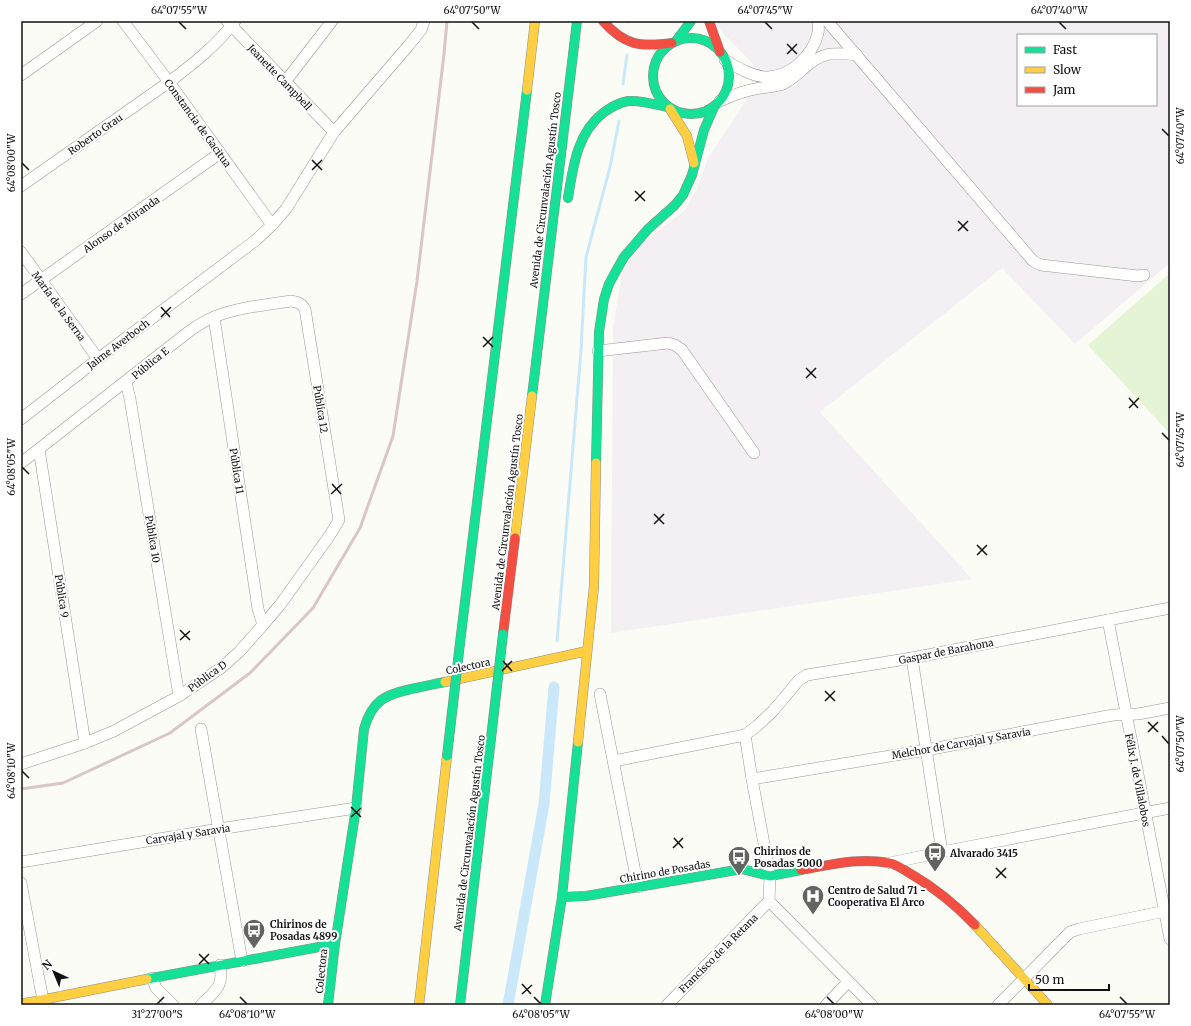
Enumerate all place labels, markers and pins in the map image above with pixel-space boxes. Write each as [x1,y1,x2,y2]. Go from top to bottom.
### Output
bus stop icon: Alvarado 3415 [922,840,948,873]
bus stop icon: Chirinos de Posadas 5000 [726,844,752,877]
place label: Chirinos de Posadas 5000 [754,845,823,870]
place label: Alvarado 3415 [949,847,1018,860]
hospital icon: Centro de Salud 71 - Cooperativa El Arco [800,883,826,916]
place label: Centro de Salud 71 - Cooperativa El Arco [828,884,926,909]
bus stop icon: Chirinos de Posadas 4899 [241,917,267,950]
place label: Chirinos de Posadas 4899 [270,918,337,943]

